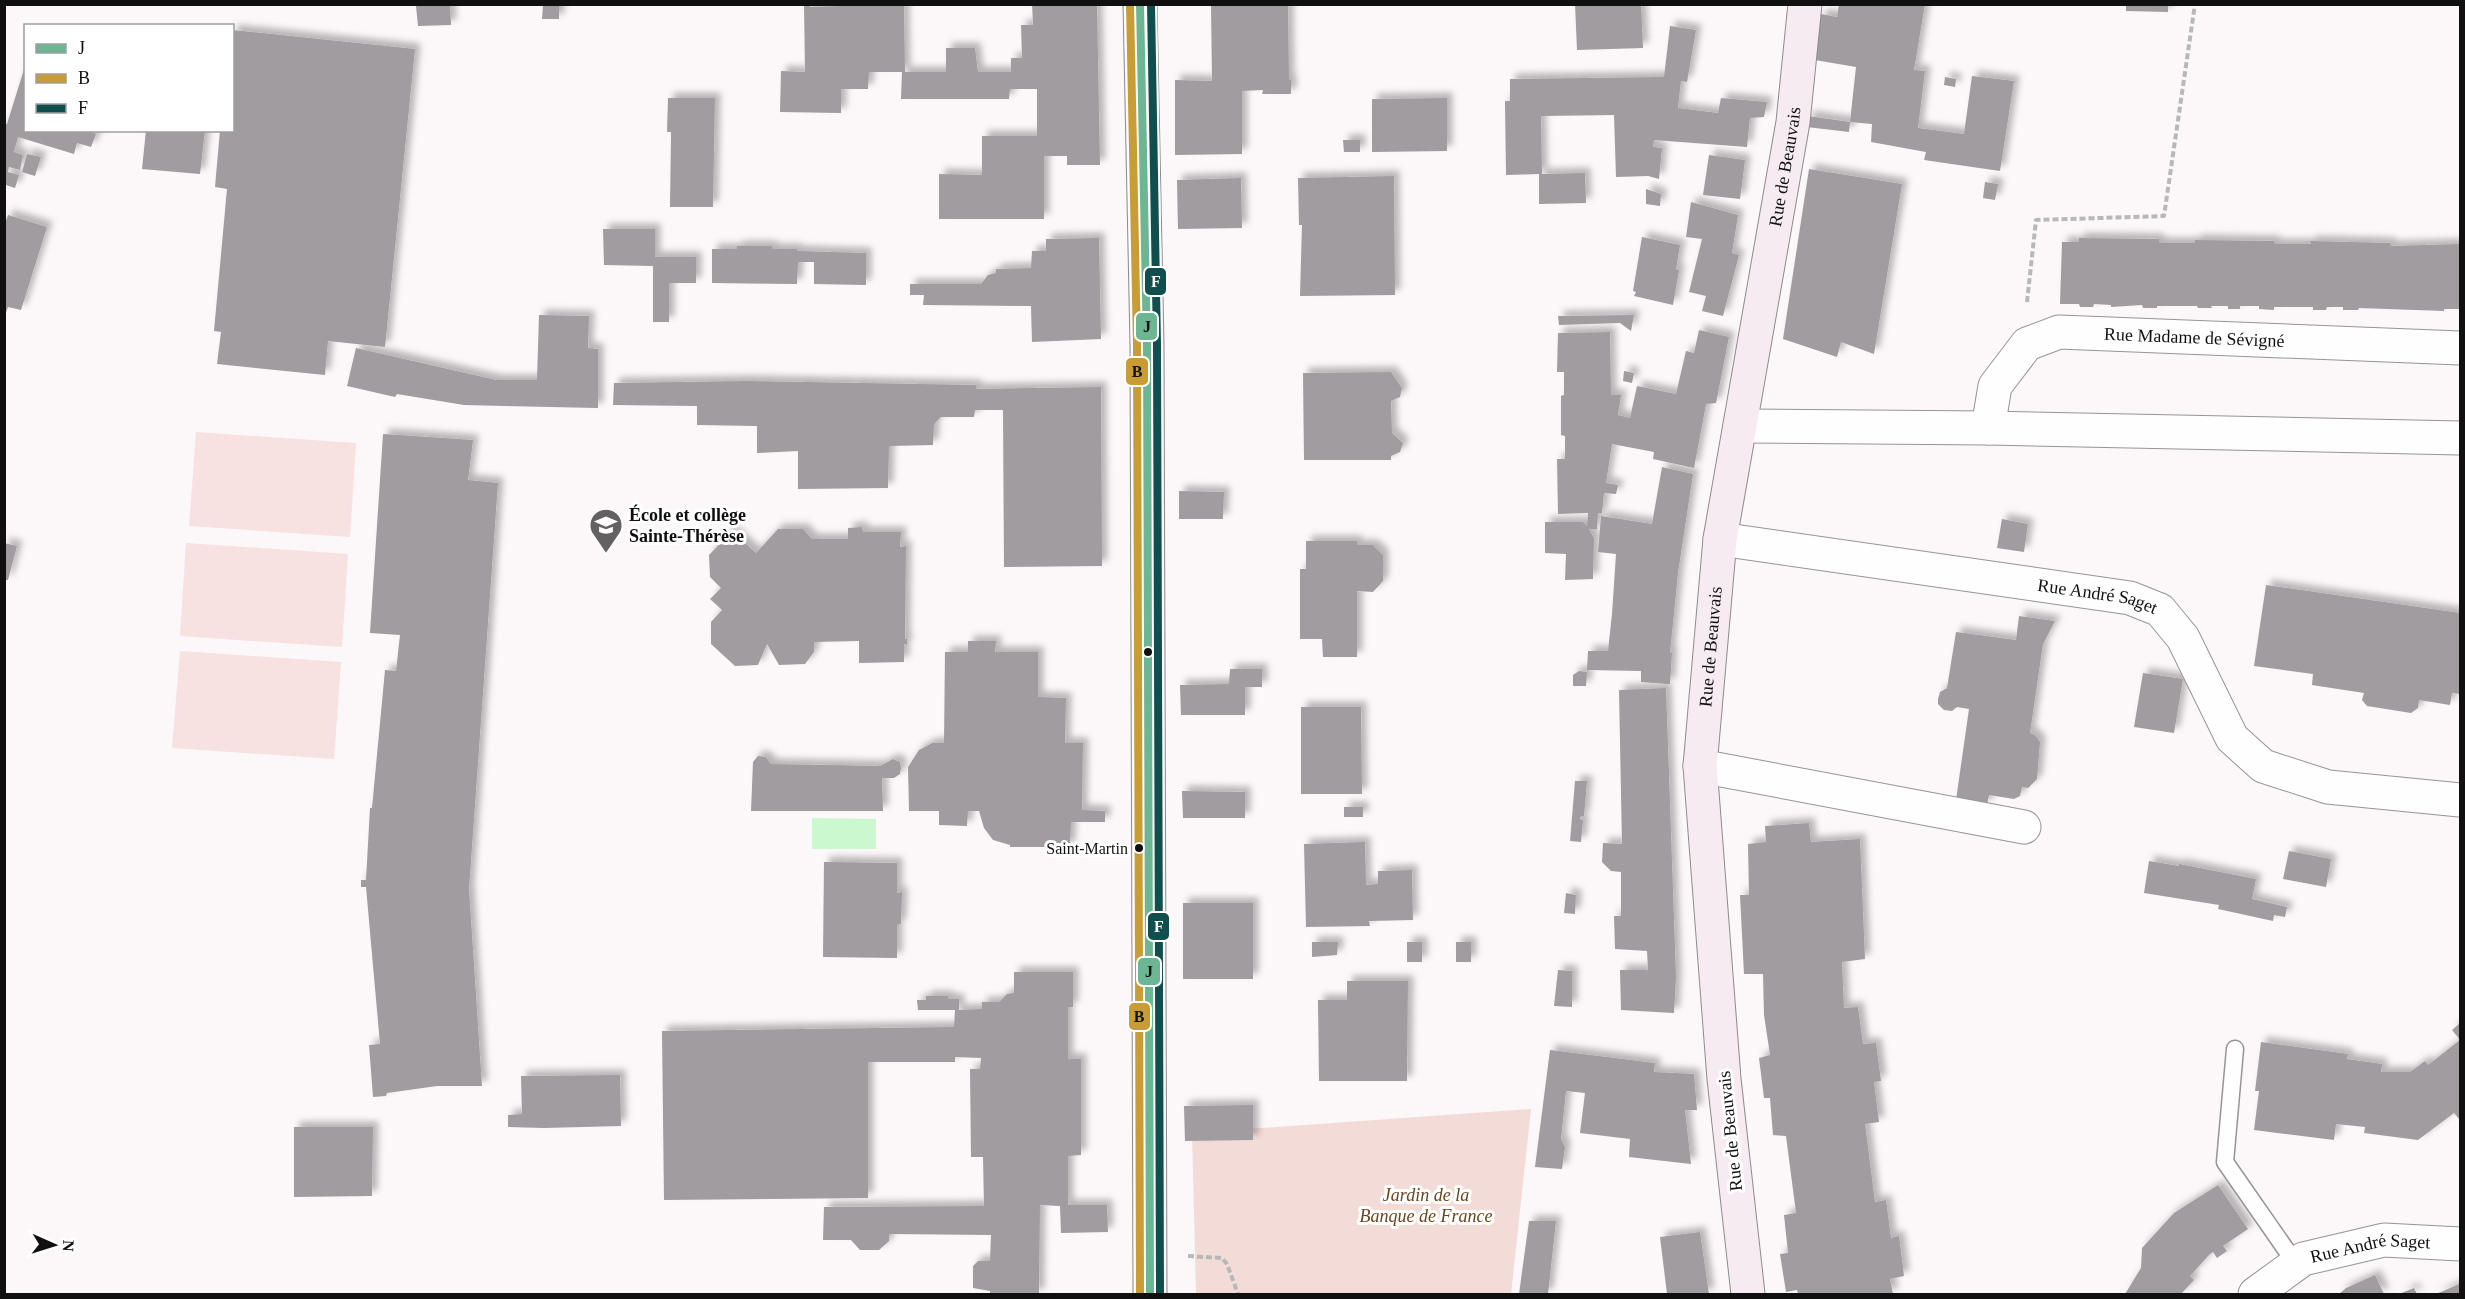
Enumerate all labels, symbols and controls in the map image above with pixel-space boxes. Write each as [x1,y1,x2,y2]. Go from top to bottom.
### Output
legend [24,24,234,132]
text: J [78,38,85,58]
text: B [78,68,90,88]
text: F [78,98,88,118]
street label: Rue de Beauvais [1765,106,1804,228]
line badge: F [1144,267,1167,296]
text: F [1151,273,1161,290]
line badge: J [1135,312,1158,341]
text: J [1143,318,1151,335]
street label: Rue Madame de Sévigné [2104,324,2285,351]
line badge: B [1125,357,1149,386]
text: B [1132,363,1143,380]
place label: École et collège Sainte-Thérèse [629,504,746,546]
school or university icon: École et collège Sainte-Thérèse [588,507,624,554]
street label: Rue André Saget [2036,575,2160,618]
street label: Rue de Beauvais [1695,586,1726,708]
unlabelled marker [1142,646,1154,658]
place label: Saint-Martin [1046,840,1128,857]
marker: Saint-Martin [1133,842,1145,854]
line badge: F [1147,912,1170,941]
text: F [1154,918,1164,935]
line badge: J [1137,957,1161,986]
text: J [1145,963,1153,980]
line badge: B [1128,1002,1151,1031]
text: B [1134,1008,1145,1025]
street label: Rue de Beauvais [1714,1070,1746,1192]
park label: Jardin de la Banque de France [1360,1185,1492,1226]
north arrow [24,1215,84,1275]
street label: Rue André Saget [2308,1230,2431,1267]
text: N [60,1240,77,1252]

